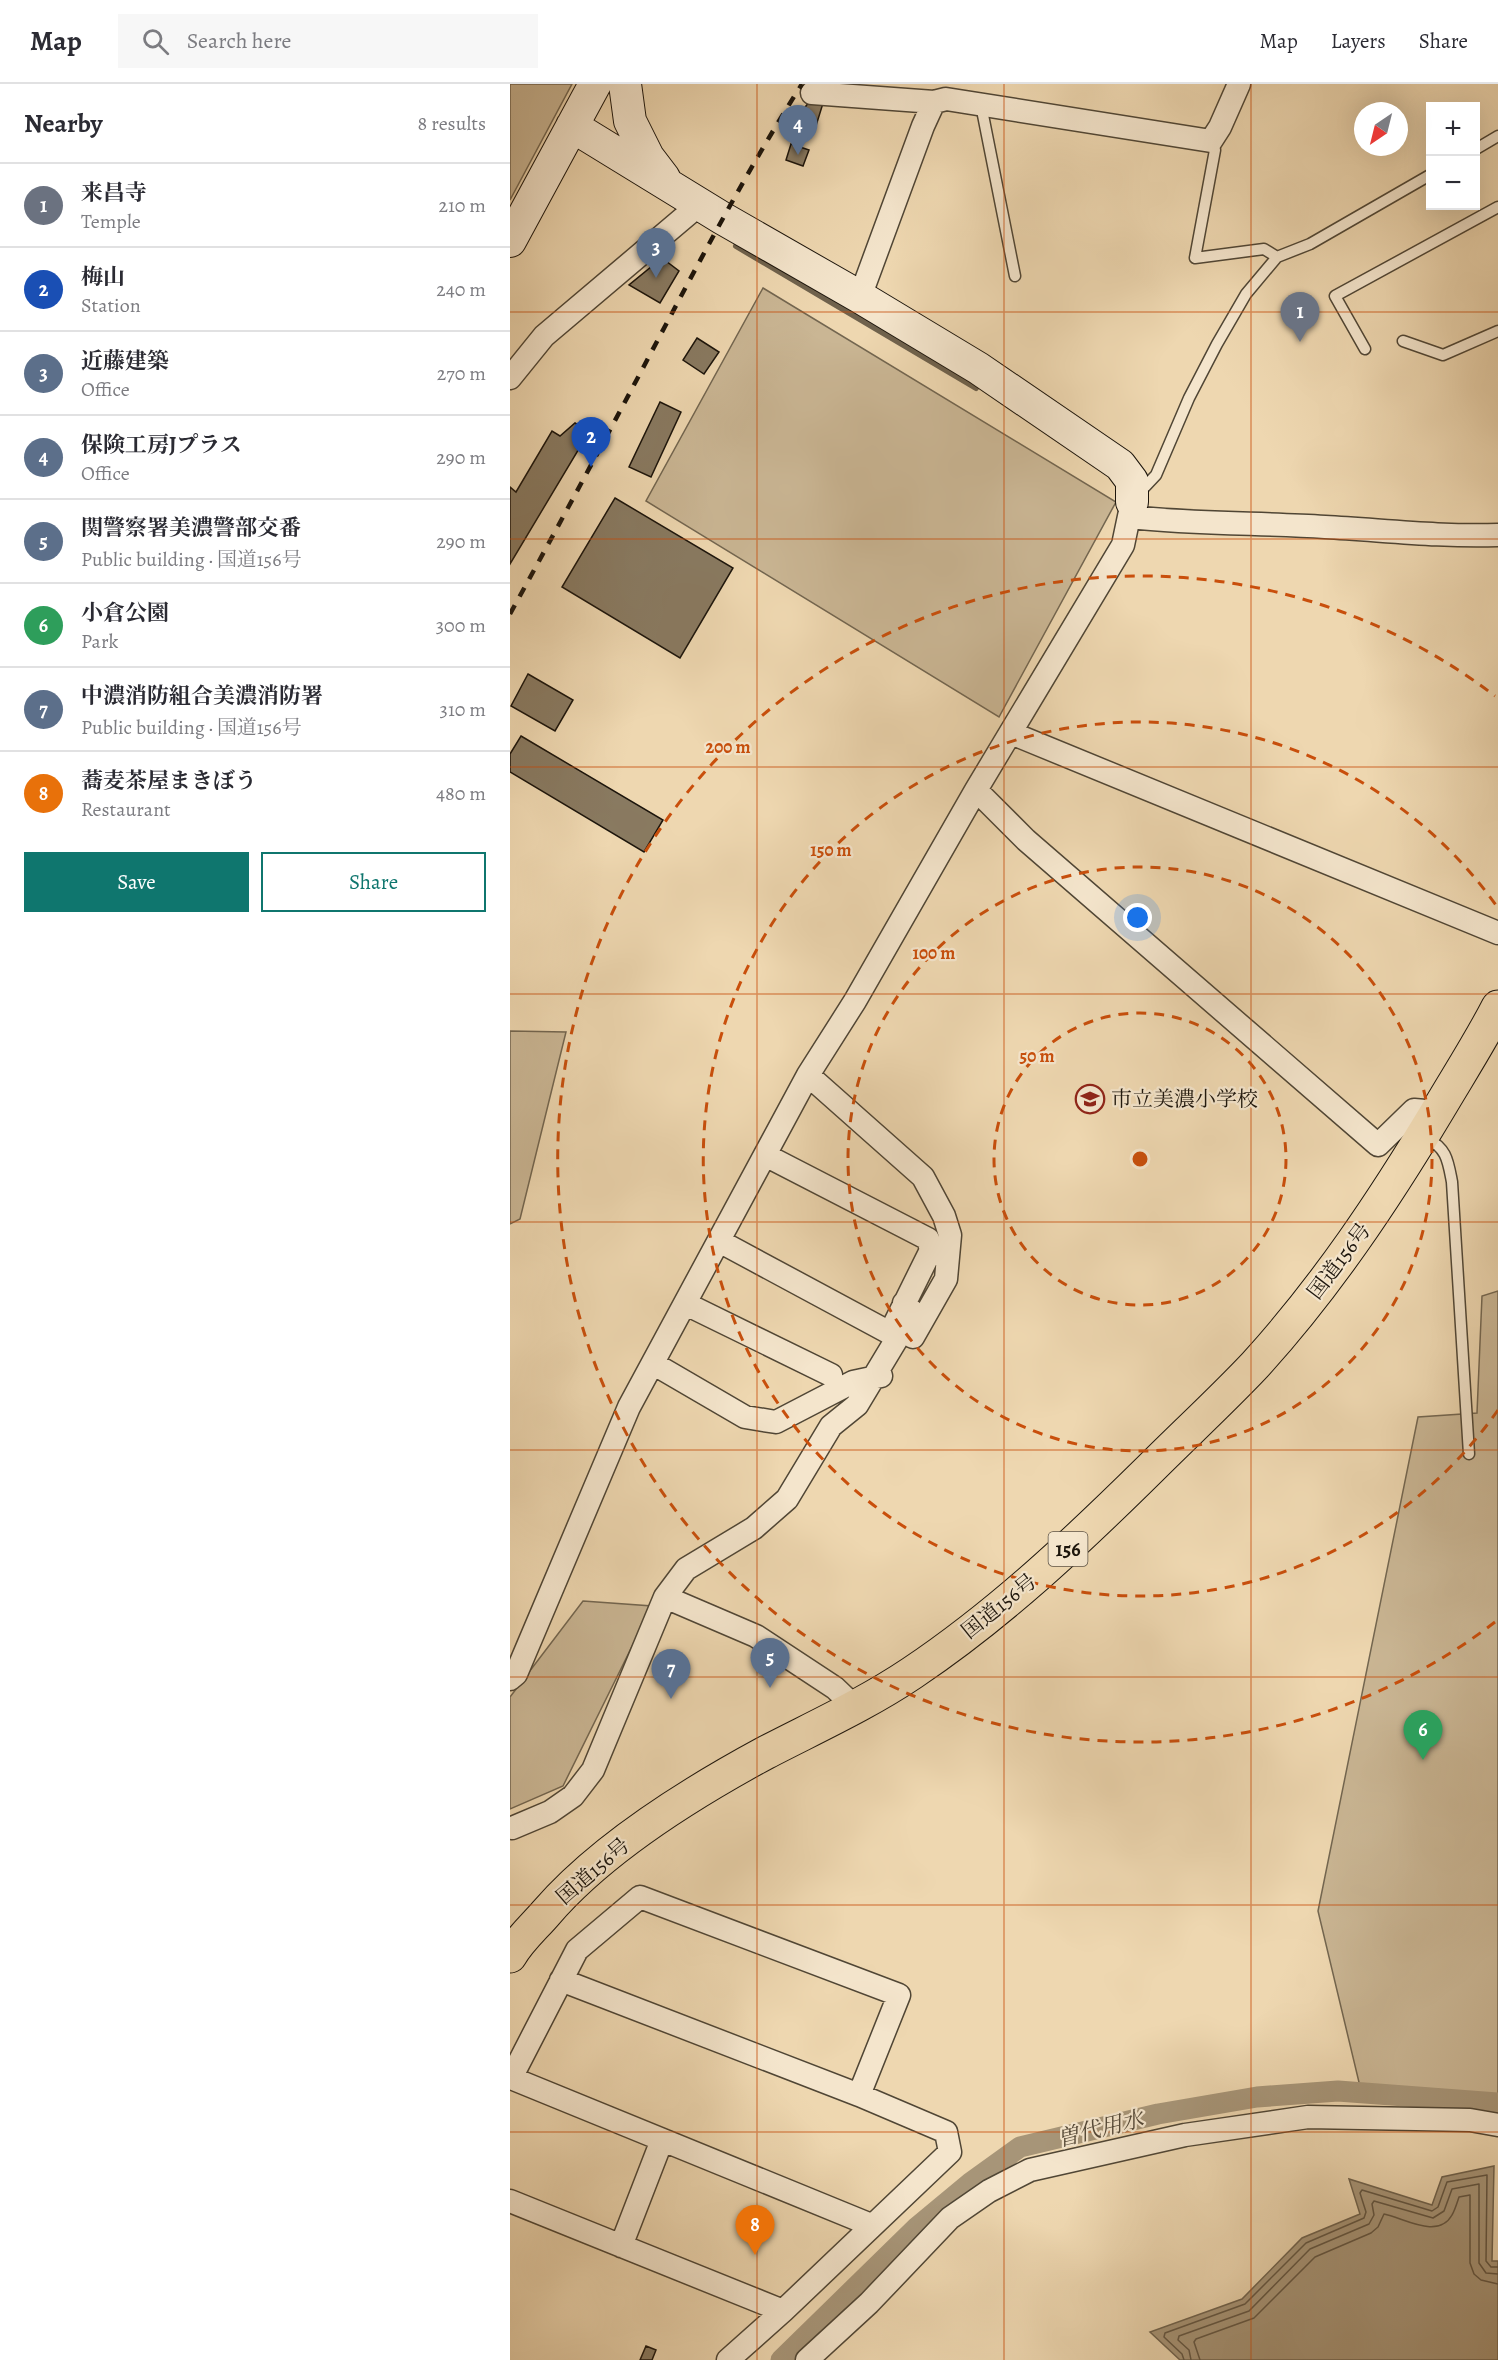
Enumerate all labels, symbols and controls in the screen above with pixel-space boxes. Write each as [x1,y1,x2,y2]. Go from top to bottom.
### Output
search box [118,14,538,68]
text: Map [30,22,82,60]
icon: search [139,25,172,58]
text: Search here [187,26,291,56]
text: Map [1259,27,1298,55]
text: Layers [1331,27,1386,55]
text: Share [1419,27,1468,55]
north arrow [1354,102,1408,156]
map controls [1426,102,1480,210]
button: + [1426,102,1480,156]
text: Nearby [24,106,103,141]
pin: 4 [778,106,818,155]
text: 8 results [418,110,486,137]
button: − [1426,156,1480,210]
text: 来昌寺 [81,178,147,208]
text: 1 [40,192,47,219]
text: 210 m [438,192,486,219]
text: Temple [81,208,141,235]
pin: 3 [636,228,676,278]
text: 梅山 [81,262,125,292]
text: 2 [39,276,48,303]
text: 240 m [436,276,486,303]
text: Station [81,292,141,319]
pin: 1 [1280,292,1320,342]
text: 近藤建築 [81,346,169,376]
text: 3 [39,360,48,387]
text: 270 m [437,360,486,387]
text: Office [81,376,130,403]
pin: 2 [572,418,610,467]
text: 保険工房Jプラス [81,430,242,460]
text: 4 [39,444,48,471]
text: 290 m [436,444,486,471]
text: Office [81,460,130,487]
text: 関警察署美濃警部交番 [81,513,301,543]
text: 5 [39,528,48,555]
text: 290 m [436,528,486,555]
text: Public building · 国道156号 [81,546,301,573]
text: 小倉公園 [81,598,169,628]
text: 6 [39,612,48,639]
text: 300 m [436,612,486,639]
text: Park [81,628,119,655]
text: 中濃消防組合美濃消防署 [81,681,323,711]
text: 7 [39,696,48,723]
text: 310 m [440,696,486,723]
text: Public building · 国道156号 [81,714,301,741]
text: 200 m [705,735,751,759]
text: 蕎麦茶屋まきぼう [81,766,257,796]
text: 8 [39,780,48,807]
text: 480 m [436,780,486,807]
text: Restaurant [81,796,171,823]
text: 150 m [810,838,852,862]
button: Save [24,852,249,912]
button: Share [261,852,486,912]
your location [1123,903,1152,932]
text: 100 m [913,941,955,965]
text: 50 m [1020,1044,1054,1068]
school or university icon: 市立美濃小学校 [1074,1083,1106,1115]
place label: 市立美濃小学校 [1111,1085,1258,1113]
centre of rings [1130,1149,1150,1169]
street label: 国道156号 [1301,1217,1377,1305]
road number: 156 [1048,1532,1088,1566]
street label: 国道156号 [956,1567,1042,1645]
pin: 5 [750,1638,790,1688]
pin: 7 [652,1650,690,1699]
pin: 6 [1404,1710,1442,1760]
street label: 国道156号 [550,1831,636,1911]
water label: 曽代用水 [1054,2103,1148,2154]
pin: 8 [736,2206,774,2255]

